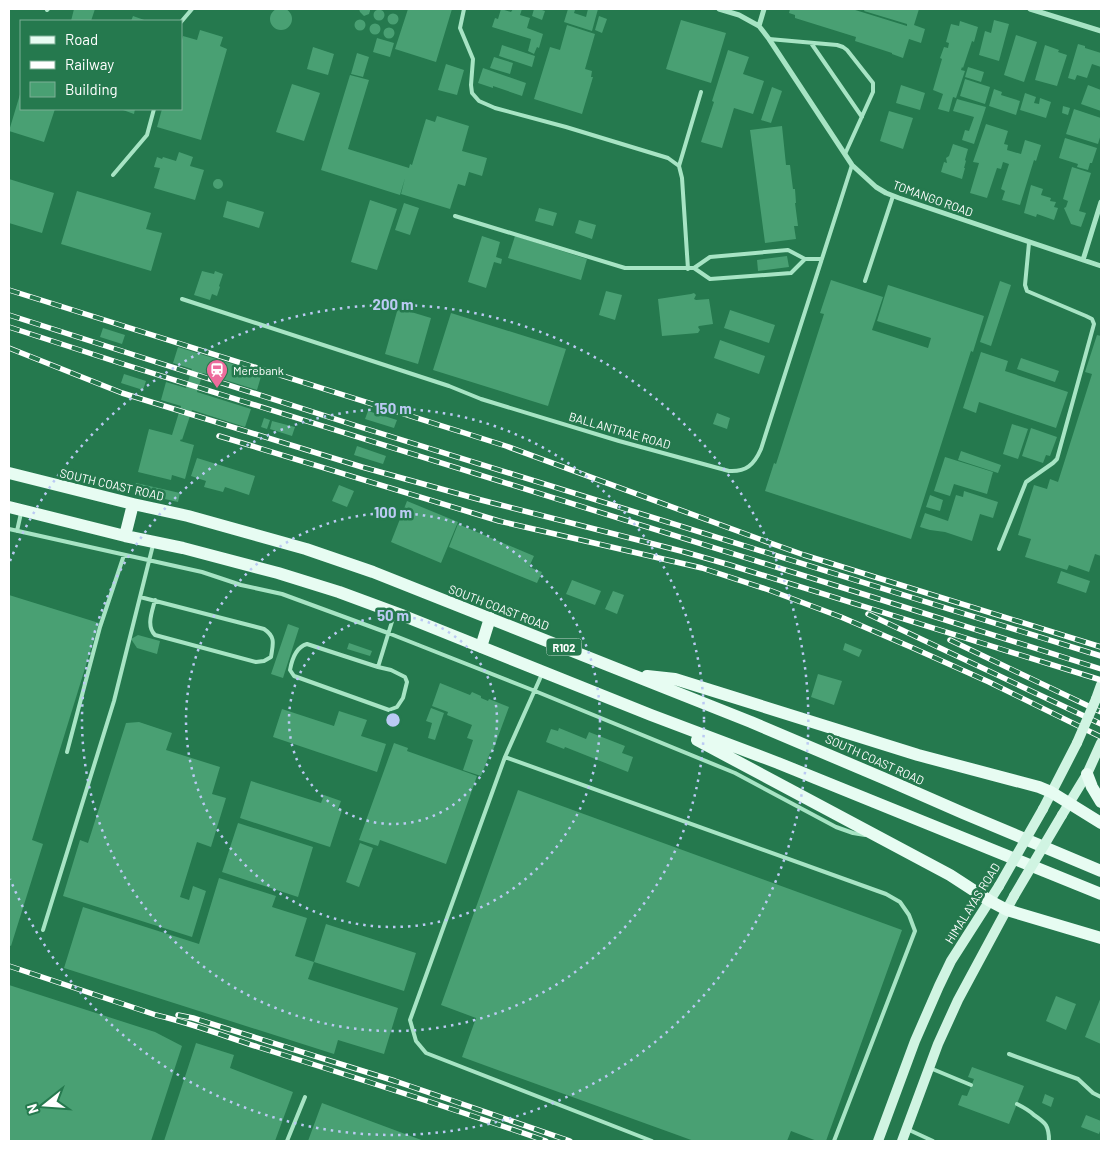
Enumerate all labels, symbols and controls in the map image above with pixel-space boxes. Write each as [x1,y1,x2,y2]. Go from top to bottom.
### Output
legend [20,20,182,110]
text: Road [65,30,98,48]
text: Railway [65,55,114,73]
text: Building [65,80,118,98]
street label: TOMANGO ROAD [891,177,975,219]
text: 200 m [372,295,414,313]
station icon: Merebank [205,358,229,389]
place label: Merebank [233,363,284,377]
text: 150 m [374,399,412,417]
street label: BALLANTRAE ROAD [568,409,672,451]
street label: SOUTH COAST ROAD [59,465,165,503]
text: 100 m [374,503,412,521]
street label: SOUTH COAST ROAD [447,581,551,633]
text: 50 m [377,606,409,624]
road number: R102 [546,638,582,656]
centre of rings [384,711,402,729]
street label: SOUTH COAST ROAD [824,731,926,787]
street label: HIMALAYAS ROAD [942,860,1002,946]
north arrow [20,1080,70,1130]
text: N [23,1102,42,1116]

